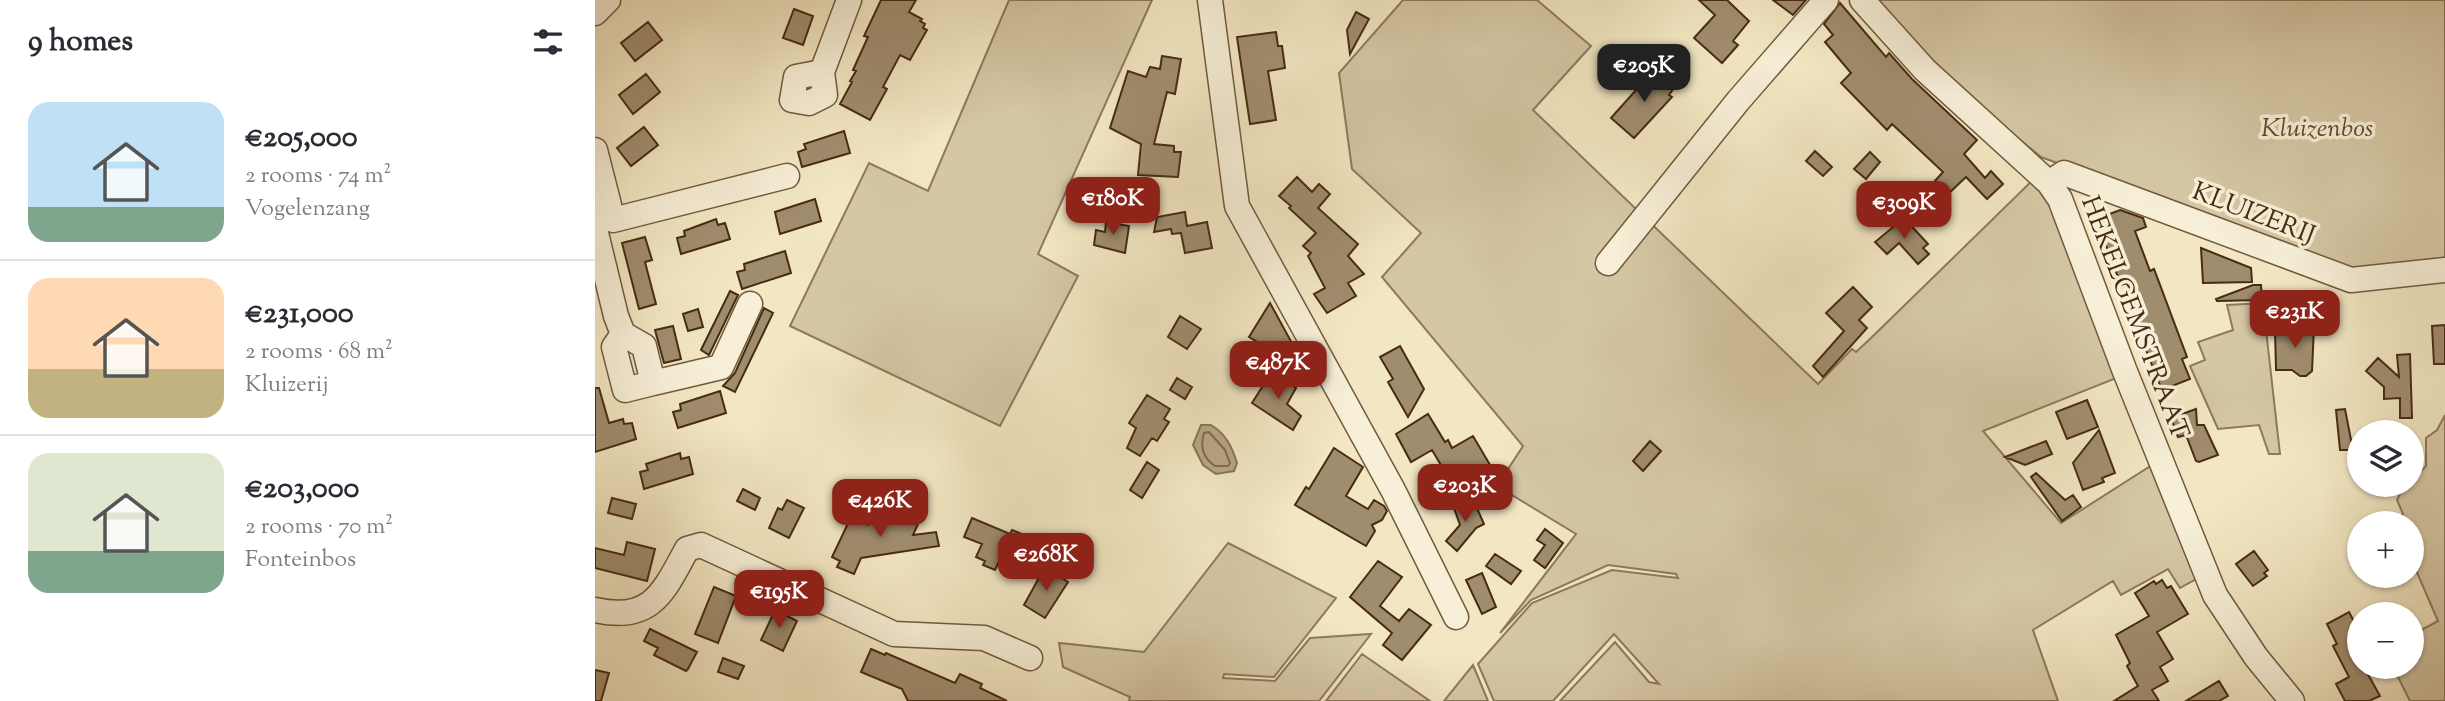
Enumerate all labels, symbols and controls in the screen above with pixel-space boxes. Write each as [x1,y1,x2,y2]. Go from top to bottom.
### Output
text: 9 homes [28,21,133,64]
icon: filters [529,23,567,61]
pin: €205K [1595,44,1693,104]
text: €205K [1613,50,1675,83]
park label: Kluizenbos [2261,111,2373,148]
text: €205,000 [245,117,358,160]
icon: home [84,130,168,214]
text: 2 rooms · 74 m² [245,160,391,193]
street label: KLUIZERIJ [2186,174,2320,255]
pin: €180K [1064,177,1162,237]
pin: €309K [1855,182,1953,241]
text: €180K [1082,183,1144,216]
text: €309K [1872,187,1936,220]
street label: HEKELGEMSTRAAT [2070,191,2197,445]
text: Vogelenzang [245,193,370,226]
pin: €231K [2246,290,2344,350]
text: €231,000 [245,293,354,336]
text: €231K [2266,296,2324,329]
icon: home [84,306,168,390]
text: 2 rooms · 68 m² [245,336,393,369]
pin: €487K [1229,342,1327,401]
text: €487K [1246,347,1310,380]
text: Kluizerij [245,369,329,402]
map controls [2347,420,2424,679]
button: layers [2347,420,2424,497]
pin: €203K [1416,464,1514,524]
text: €203,000 [245,468,359,511]
text: €203K [1434,470,1496,503]
pin: €426K [831,480,929,539]
icon: home [84,481,168,565]
text: €426K [848,485,912,518]
text: 2 rooms · 70 m² [245,511,393,544]
button: + [2347,511,2424,588]
pin: €268K [997,534,1095,593]
text: €268K [1014,539,1078,572]
text: Fonteinbos [245,544,356,577]
pin: €195K [730,570,828,630]
text: €195K [750,576,808,609]
button: − [2347,602,2424,679]

